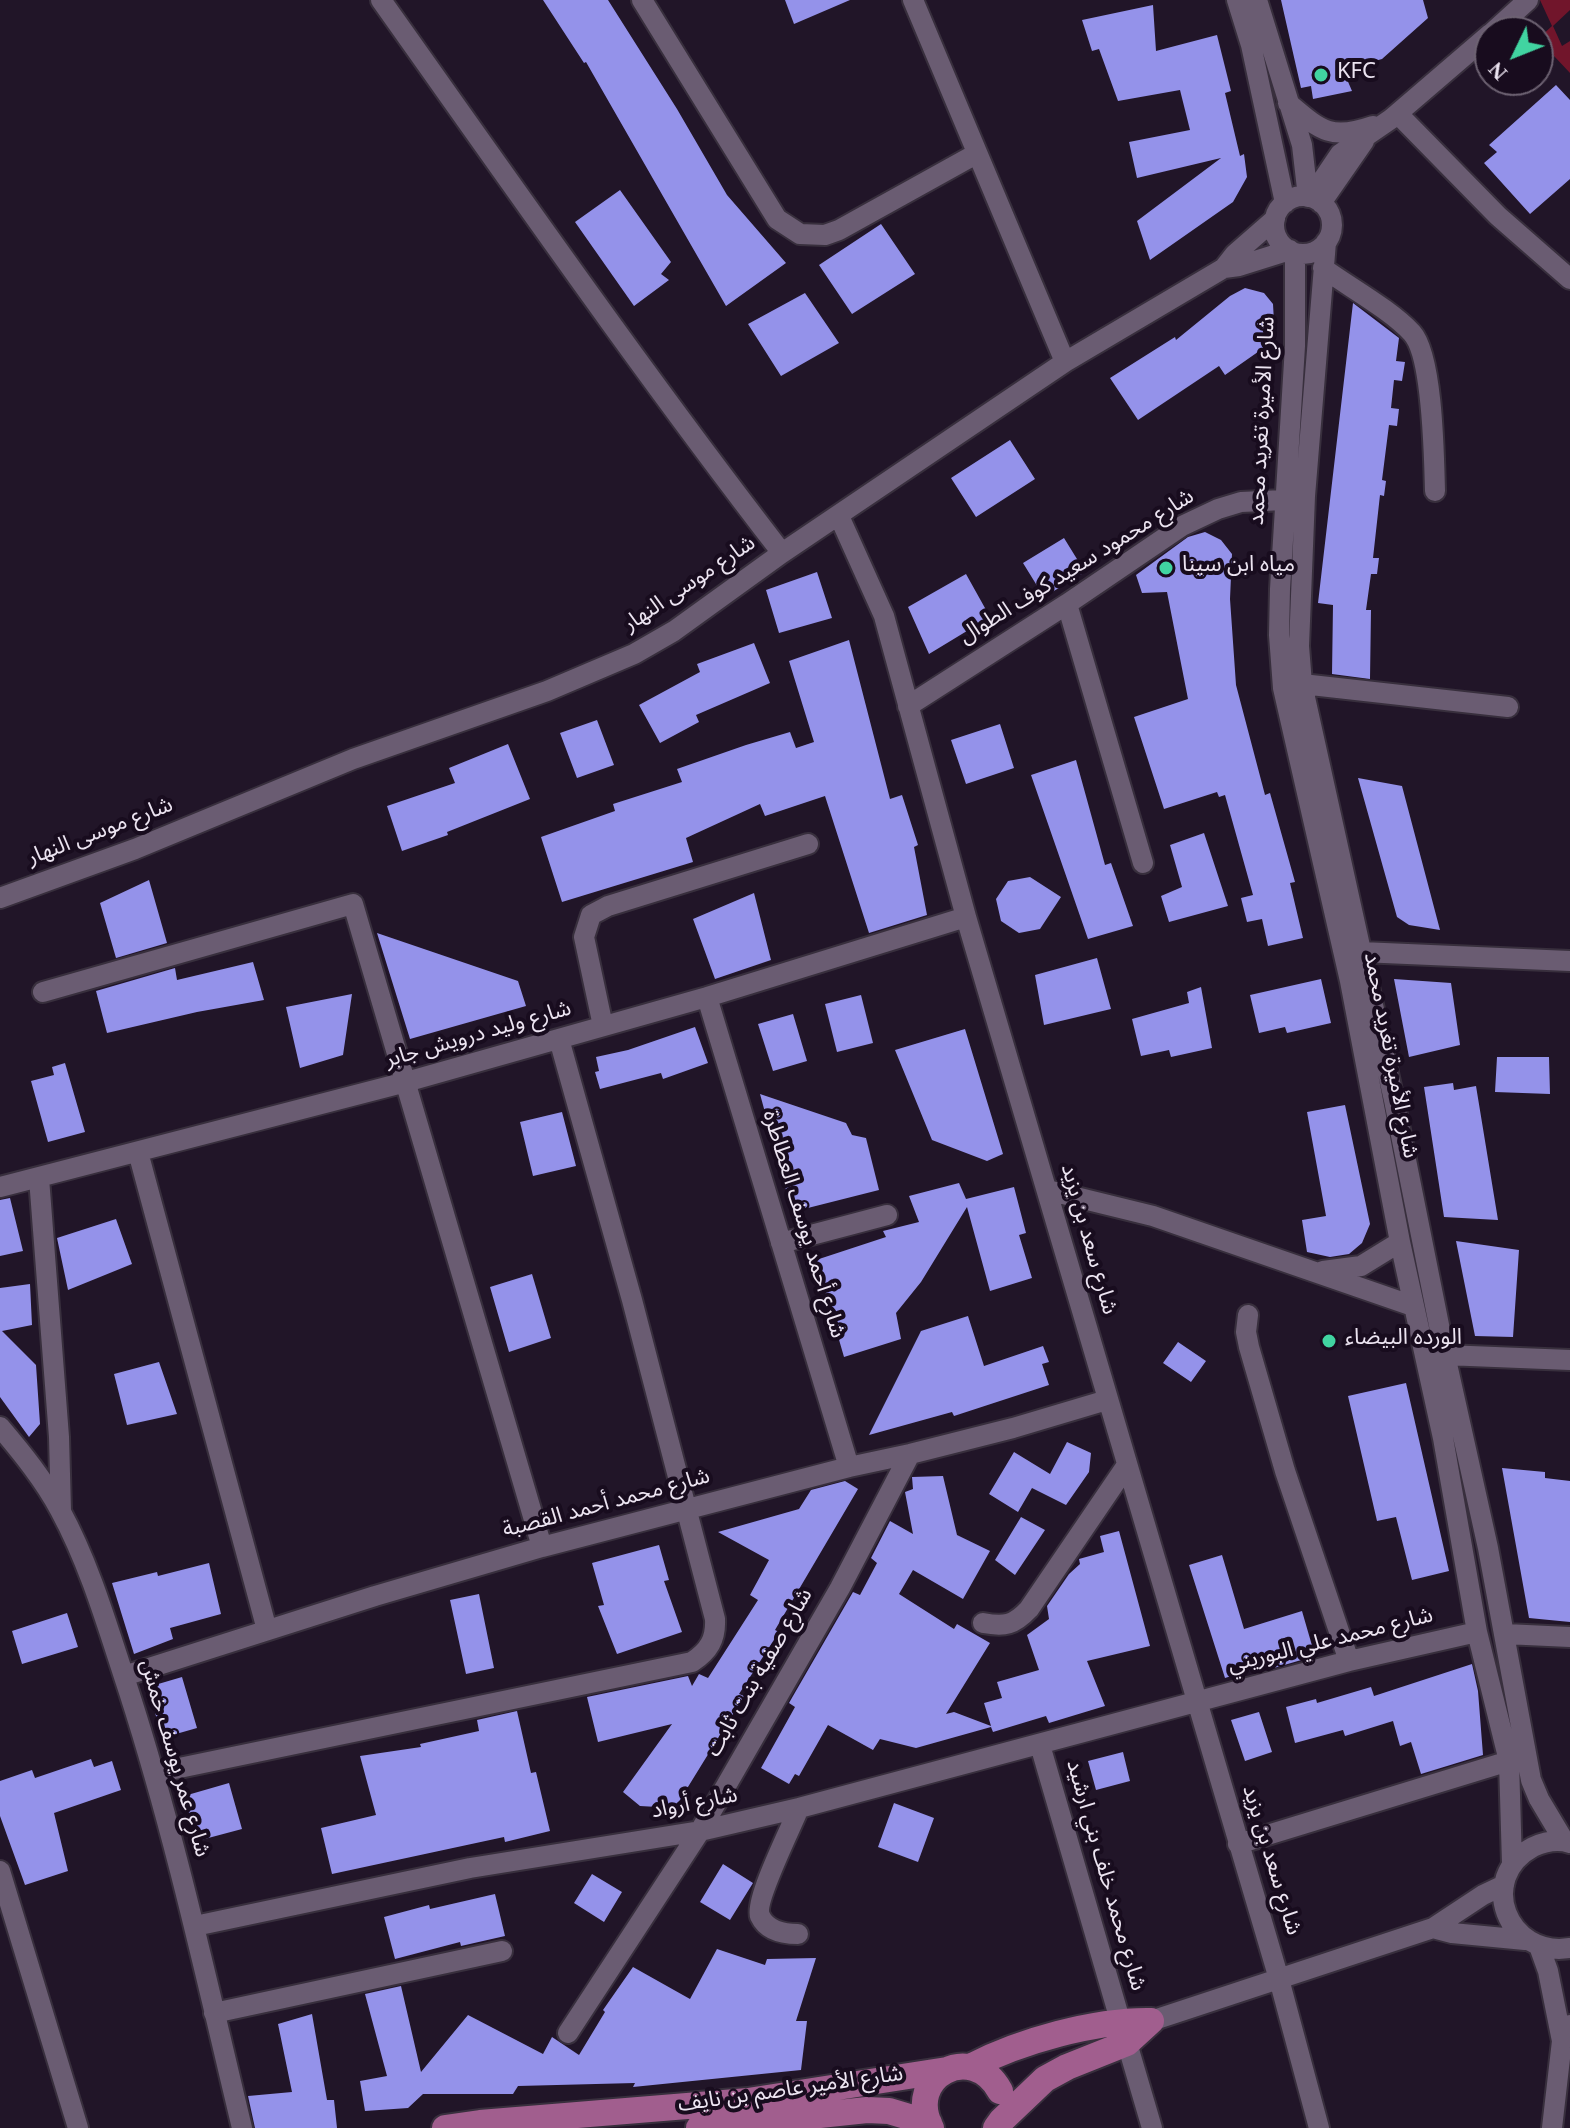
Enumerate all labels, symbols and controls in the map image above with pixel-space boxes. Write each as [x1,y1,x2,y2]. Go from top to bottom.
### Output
north arrow [1474,16,1554,96]
text: N [1483,57,1512,86]
place label: KFC [1337,62,1376,88]
marker: KFC [1312,66,1330,84]
street label: شارع الأميرة تغريد محمد [1246,316,1284,526]
street label: شارع محمود سعيد كوف الطوال [956,486,1200,652]
street label: شارع موسى النهار [620,532,762,640]
place label: مياه ابن سينا [1182,555,1295,581]
marker: مياه ابن سينا [1157,559,1175,577]
street label: شارع موسى النهار [24,794,178,874]
street label: شارع الأميرة تغريد محمد [1355,951,1421,1161]
street label: شارع وليد درويش جابر [383,998,575,1076]
street label: شارع أحمد يوسف العطاطرة [754,1108,848,1342]
street label: شارع سعد بن يزيد [1052,1162,1120,1318]
place label: الورده البيضاء [1345,1328,1462,1354]
marker: الورده البيضاء [1320,1332,1338,1350]
street label: شارع محمد أحمد القصبة [500,1466,714,1546]
street label: شارع صفية بنت ثابت [703,1585,821,1763]
street label: شارع محمد علي البوريني [1226,1605,1436,1681]
street label: شارع عمر يوسف خمش [131,1657,213,1861]
street label: شارع محمد خلف بني ارشيد [1057,1758,1149,1994]
street label: شارع سعد بن يزيد [1234,1783,1304,1939]
street label: شارع أرواد [650,1785,740,1827]
street label: شارع الأمير عاصم بن نايف [677,2063,905,2121]

